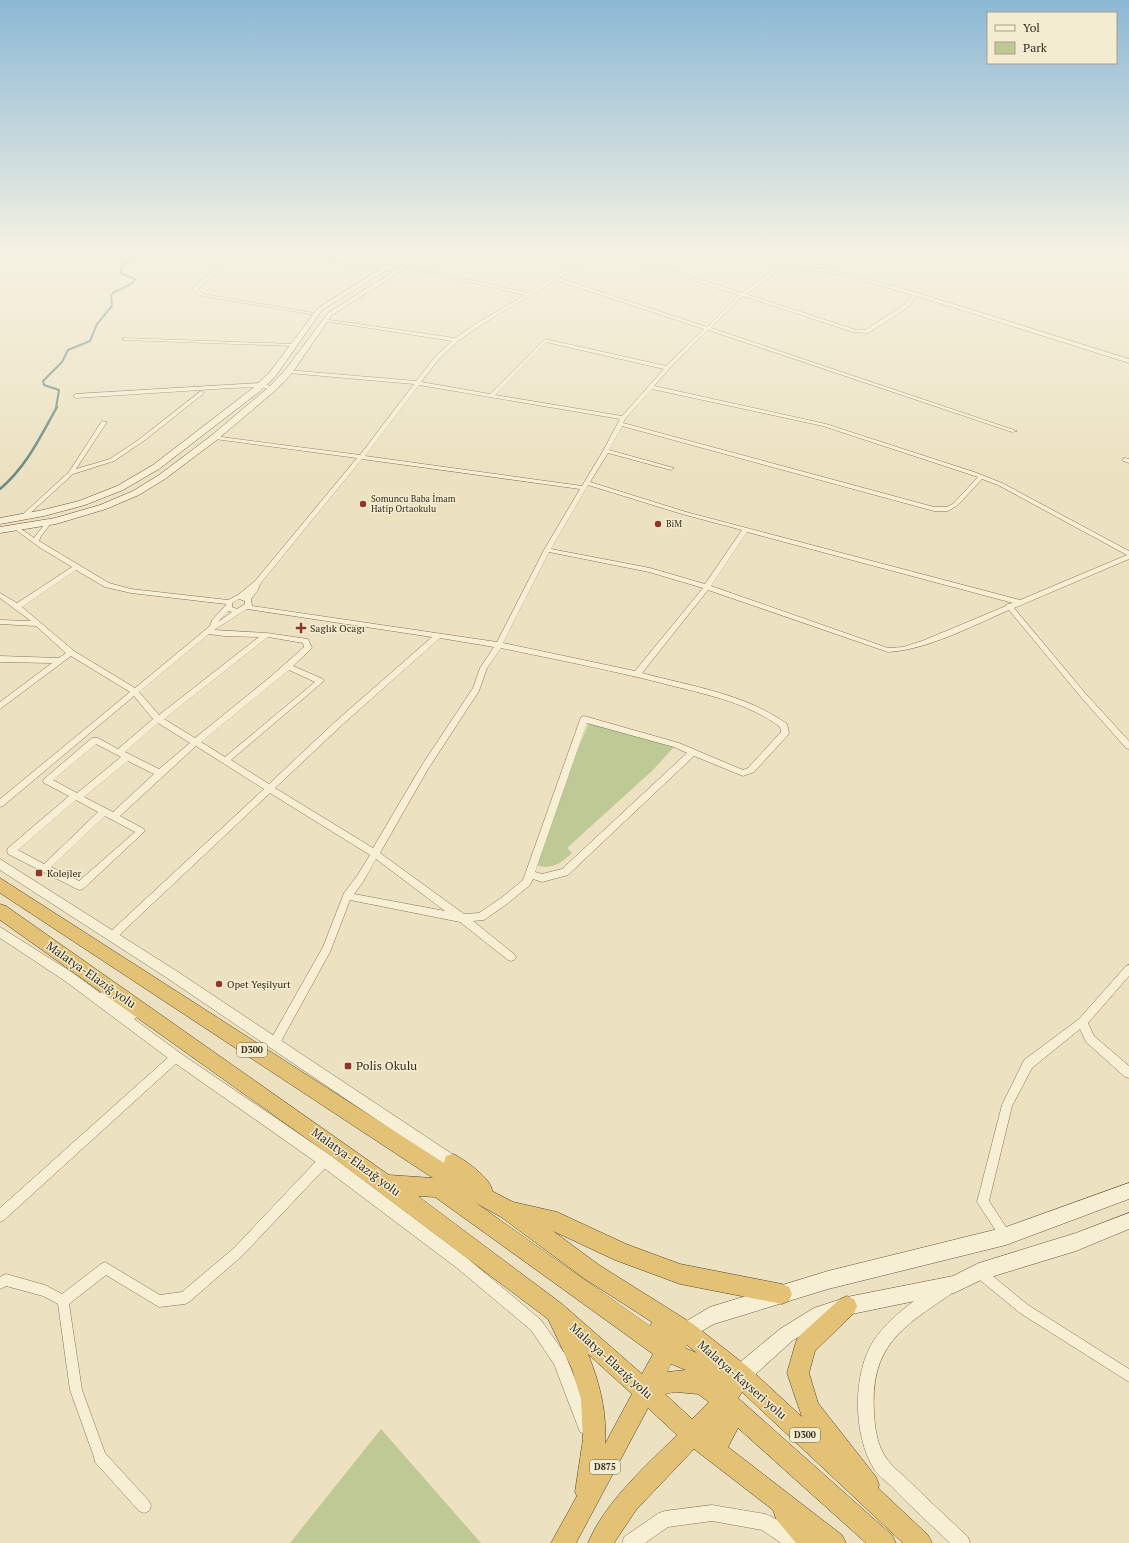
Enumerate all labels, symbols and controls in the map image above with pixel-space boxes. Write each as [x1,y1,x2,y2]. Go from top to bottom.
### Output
legend [987,12,1117,64]
text: Yol [1023,20,1040,35]
text: Park [1023,40,1048,55]
place label: Somuncu Baba İmam Hatip Ortaokulu [371,493,456,515]
marker: Somuncu Baba İmam Hatip Ortaokulu [358,499,368,509]
place label: BiM [666,518,682,530]
marker: BiM [653,519,663,529]
marker: Saglık Ocagı [295,622,307,634]
place label: Saglık Ocagı [310,622,365,635]
place label: Kolejler [47,867,81,880]
marker: Kolejler [34,868,44,878]
street label: Malatya-Elazığ yolu [44,938,139,1011]
place label: Opet Yeşilyurt [227,978,291,991]
marker: Opet Yeşilyurt [214,979,224,989]
road number: D300 [237,1043,267,1057]
place label: Polis Okulu [356,1058,417,1073]
marker: Polis Okulu [343,1061,353,1071]
street label: Malatya-Elazığ yolu [309,1124,404,1199]
street label: Malatya-Elazığ yolu [567,1320,656,1402]
street label: Malatya-Kayseri yolu [695,1337,790,1422]
road number: D300 [790,1428,820,1442]
road number: D875 [590,1460,620,1474]

